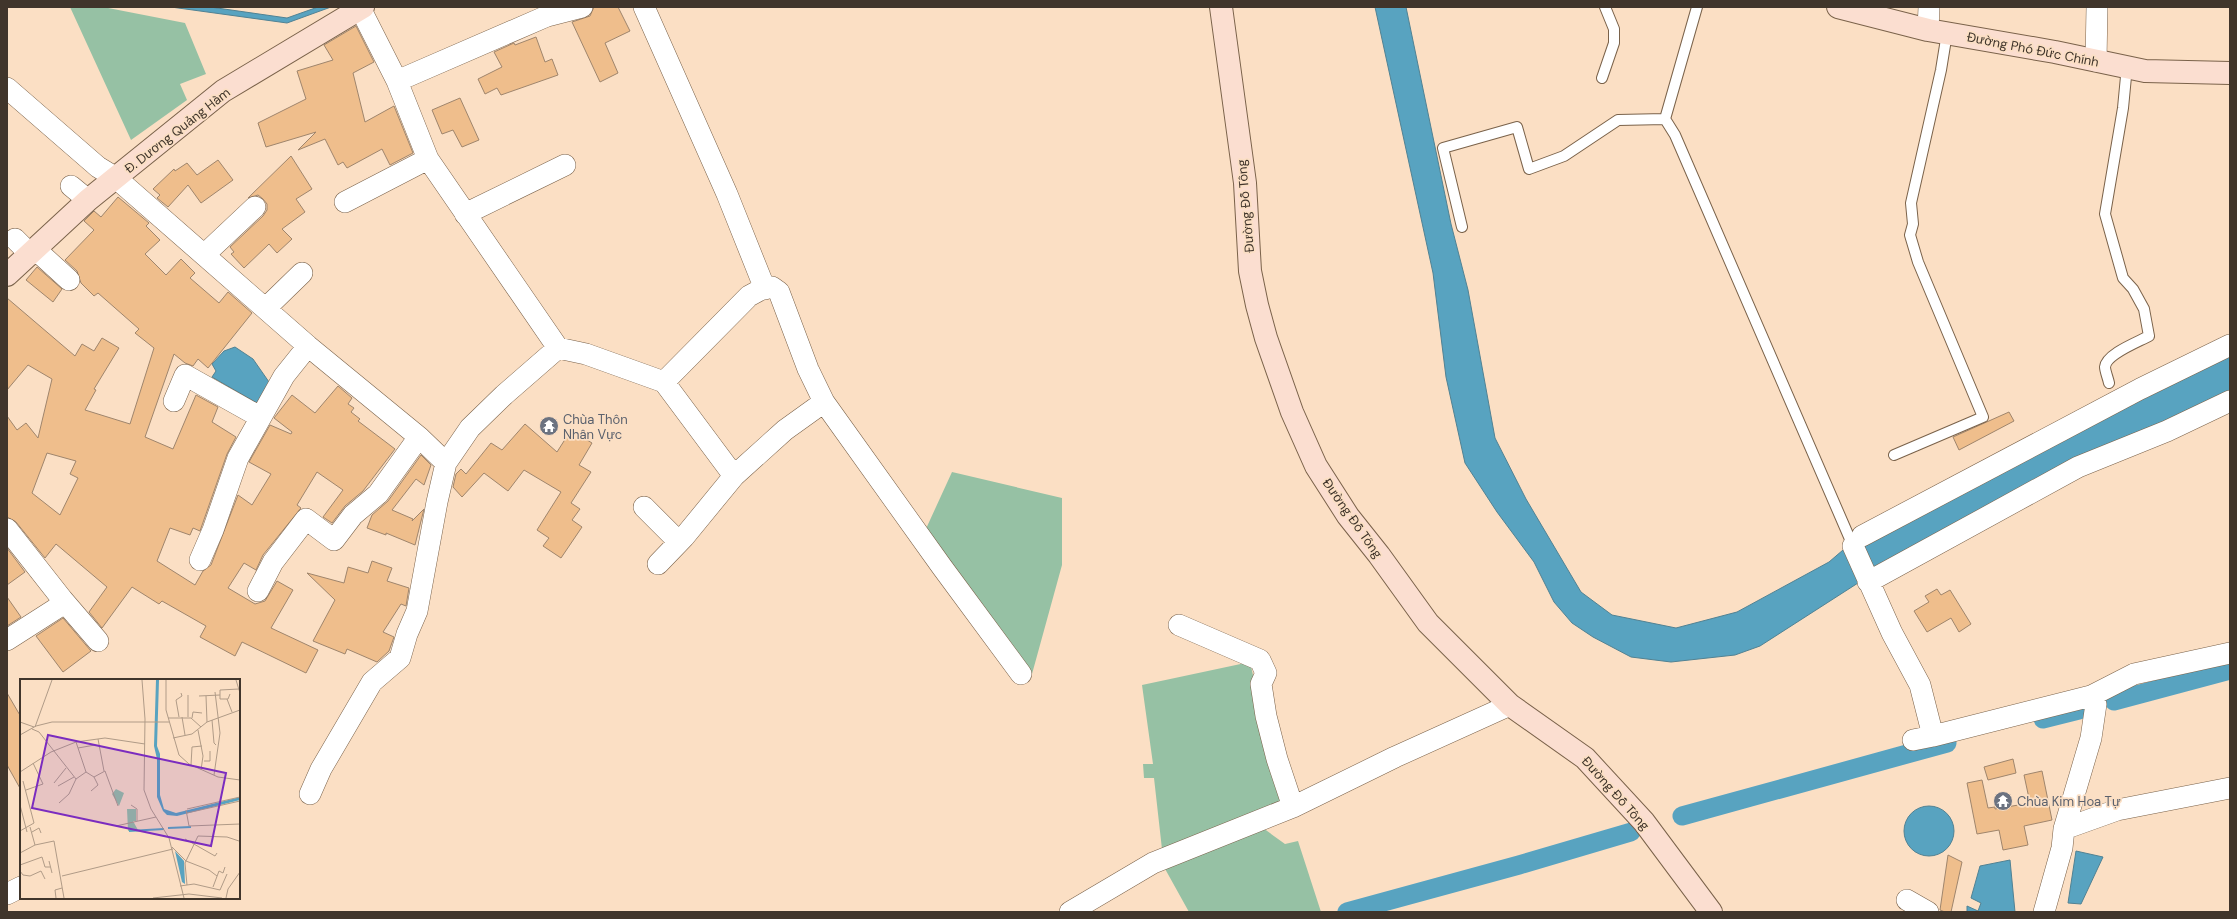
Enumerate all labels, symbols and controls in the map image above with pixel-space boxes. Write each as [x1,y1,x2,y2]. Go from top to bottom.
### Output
street label: Đường Phó Đức Chính [1965,28,2100,71]
street label: Đ. Dương Quảng Hàm [121,84,234,177]
street label: Đường Đỗ Tông [1233,159,1258,253]
place label: Chùa Thôn Nhân Vực [563,411,628,443]
temple icon: Chùa Thôn Nhân Vực [538,415,560,437]
street label: Đường Đỗ Tông [1319,475,1386,561]
inset map [20,679,240,899]
street label: Đường Đỗ Tông [1578,753,1653,834]
temple icon: Chùa Kim Hoa Tự [1992,790,2014,812]
place label: Chùa Kim Hoa Tự [2017,793,2121,810]

